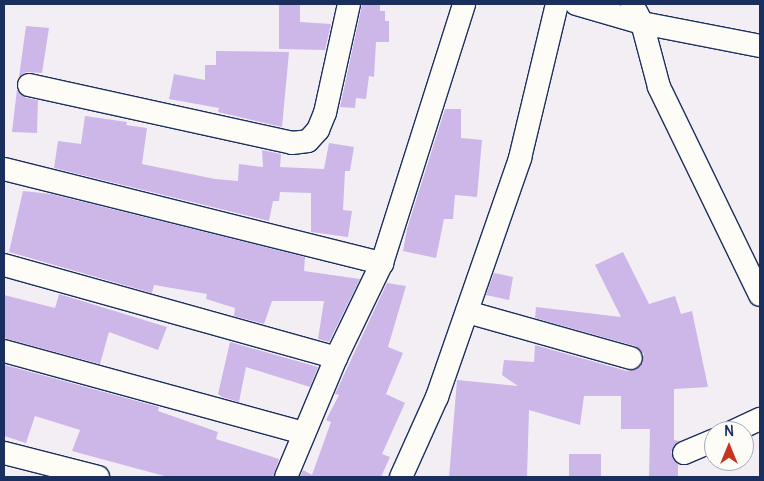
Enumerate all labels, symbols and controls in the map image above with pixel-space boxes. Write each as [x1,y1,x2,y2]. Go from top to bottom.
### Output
north arrow [704,421,754,471]
text: N [724,423,734,440]

